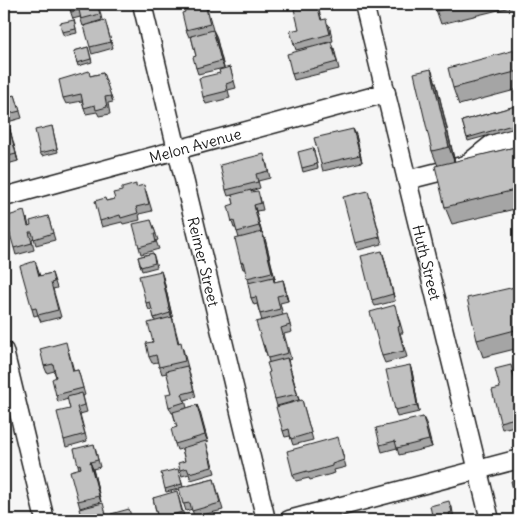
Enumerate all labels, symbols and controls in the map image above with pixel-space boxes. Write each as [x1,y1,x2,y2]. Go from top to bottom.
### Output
street label: Melon Avenue [147,123,243,167]
street label: Reimer Street [184,215,224,308]
street label: Huth Street [409,223,445,302]

